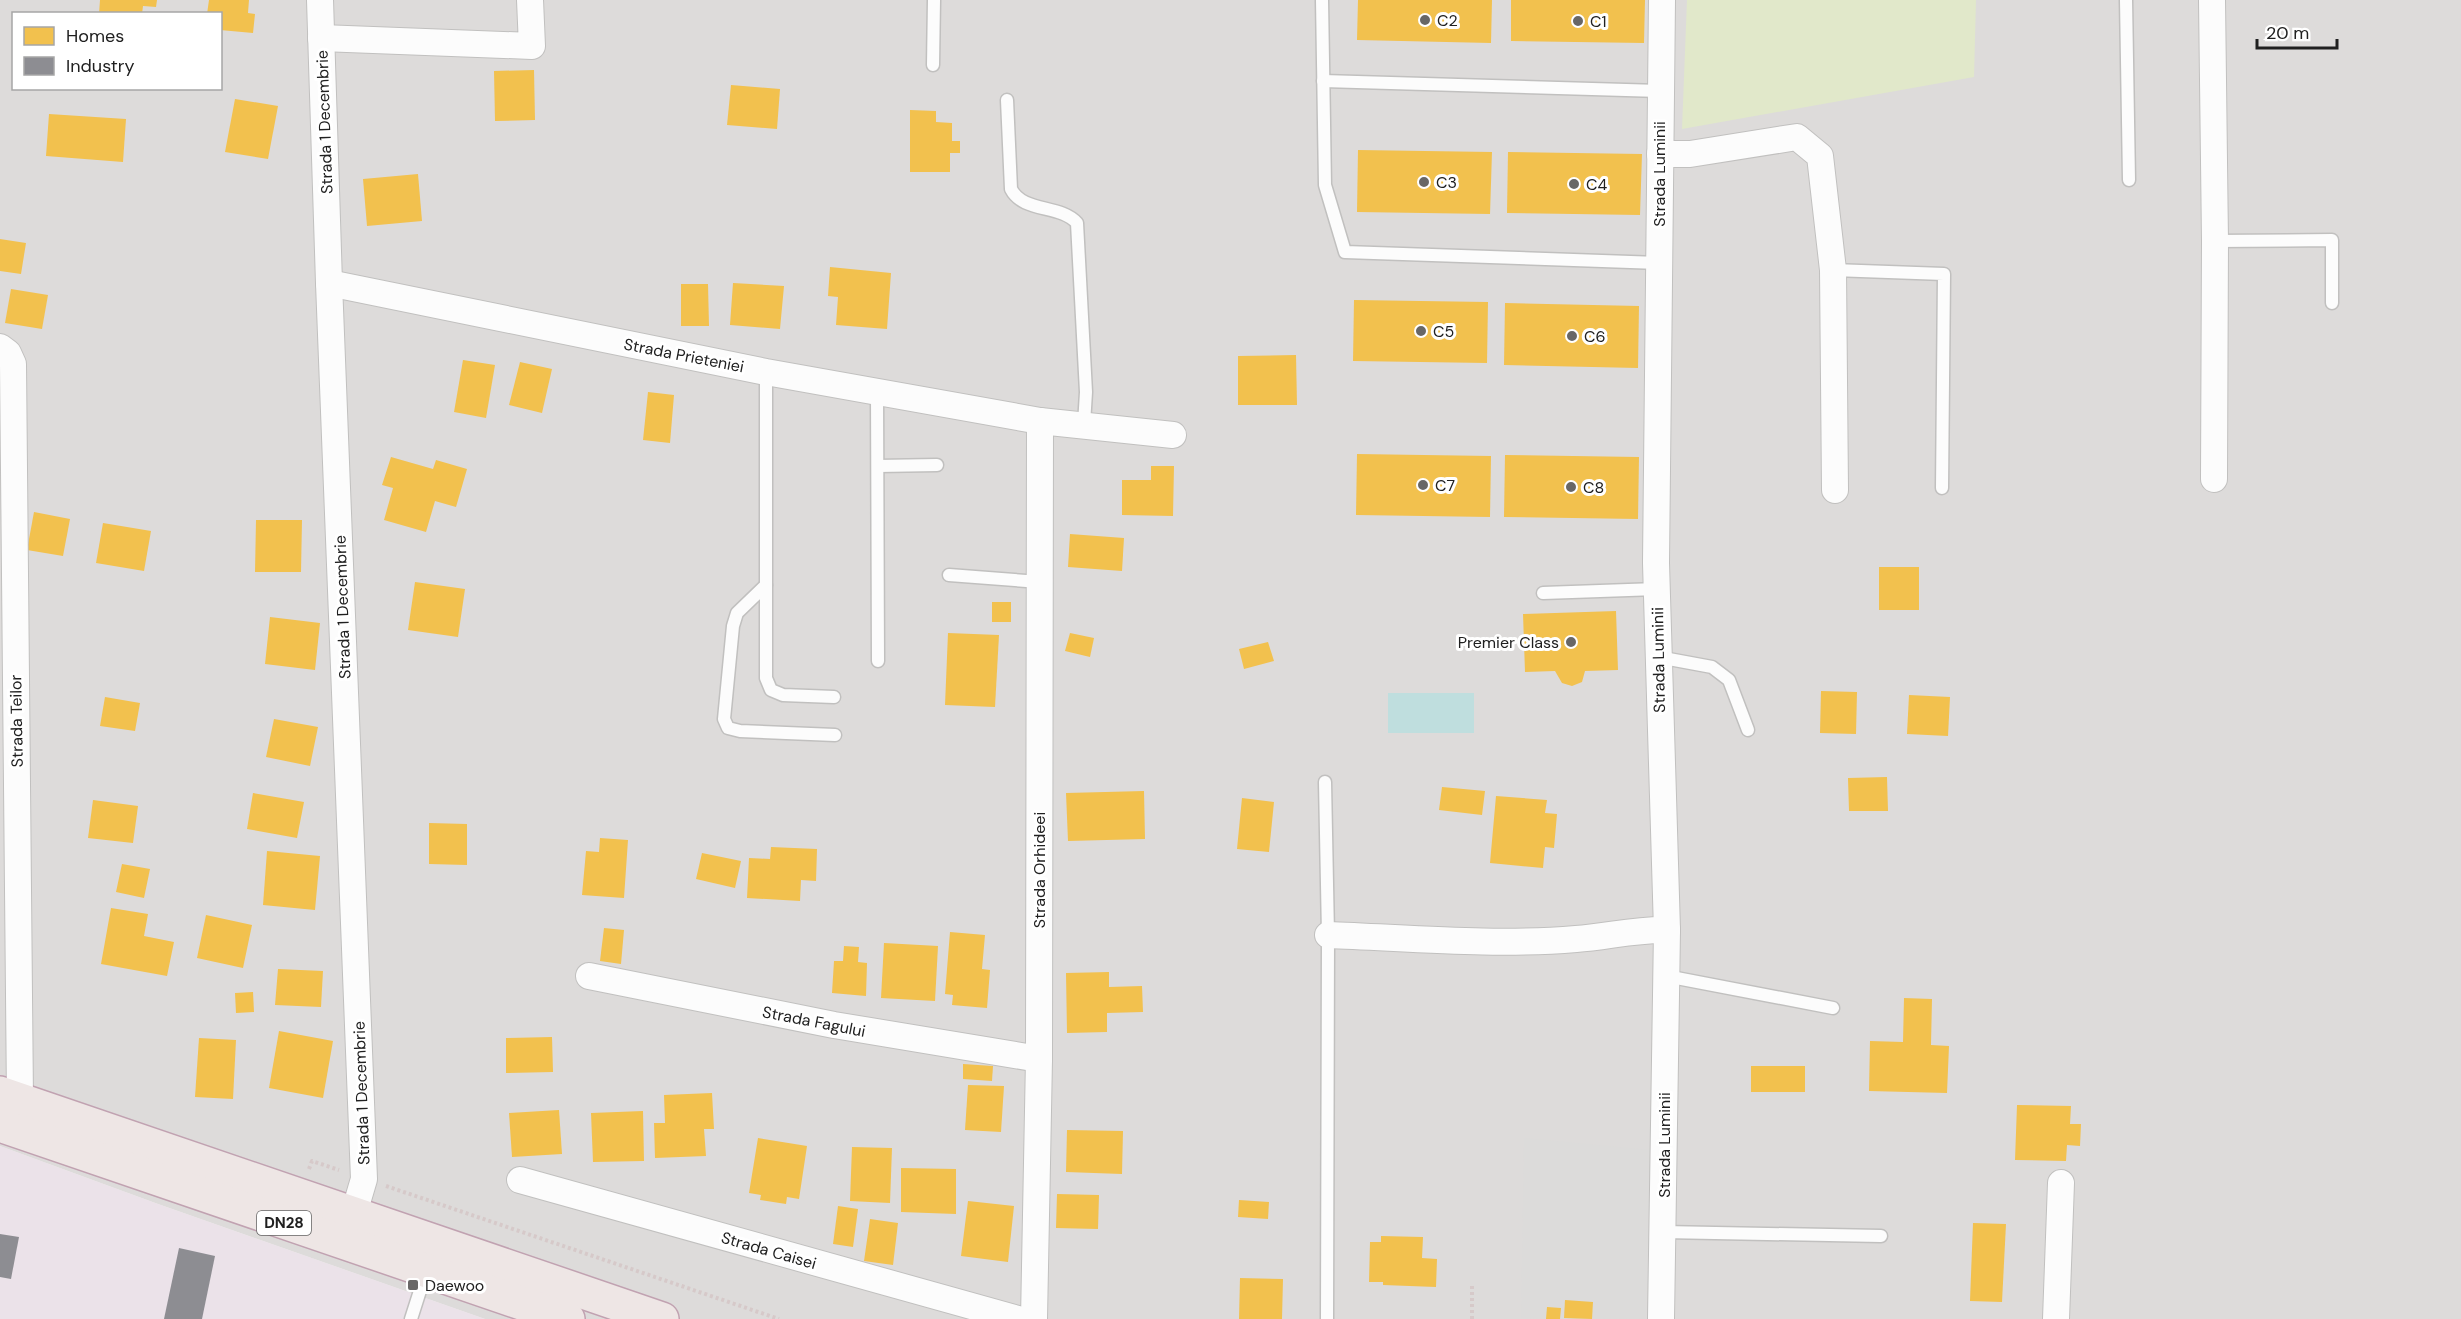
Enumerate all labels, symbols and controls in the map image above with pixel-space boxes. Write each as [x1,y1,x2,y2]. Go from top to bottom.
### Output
place label: C2 [1437,10,1458,31]
place label: C1 [1590,11,1606,32]
legend [12,12,222,90]
scale bar [2257,12,2336,50]
marker: C2 [1418,13,1432,27]
marker: C1 [1571,14,1585,28]
text: 20 m [2266,21,2309,45]
text: Homes [66,24,124,48]
street label: Strada 1 Decembrie [311,50,338,194]
text: Industry [66,54,135,78]
street label: Strada Luminii [1649,121,1670,227]
place label: C3 [1436,172,1457,193]
place label: C4 [1586,174,1607,195]
marker: C3 [1417,175,1431,189]
marker: C4 [1567,177,1581,191]
place label: C5 [1433,321,1454,342]
marker: C5 [1414,324,1428,338]
place label: C6 [1584,326,1606,347]
marker: C6 [1565,329,1579,343]
street label: Strada Prieteniei [622,334,746,377]
place label: C7 [1435,475,1455,496]
place label: C8 [1583,477,1604,498]
marker: C7 [1416,478,1430,492]
marker: C8 [1564,480,1578,494]
street label: Strada 1 Decembrie [329,535,356,679]
street label: Strada Luminii [1647,607,1670,713]
place label: Premier Class [1458,632,1559,653]
marker: Premier Class [1564,635,1578,649]
street label: Strada Teilor [5,674,28,767]
street label: Strada Orhideei [1029,812,1050,928]
street label: Strada Fagului [761,1001,867,1042]
street label: Strada 1 Decembrie [348,1021,375,1165]
street label: Strada Luminii [1654,1092,1675,1198]
road number: DN28 [257,1211,311,1235]
street label: Strada Caisei [719,1227,819,1274]
place label: Daewoo [425,1275,484,1296]
marker: Daewoo [406,1278,420,1292]

